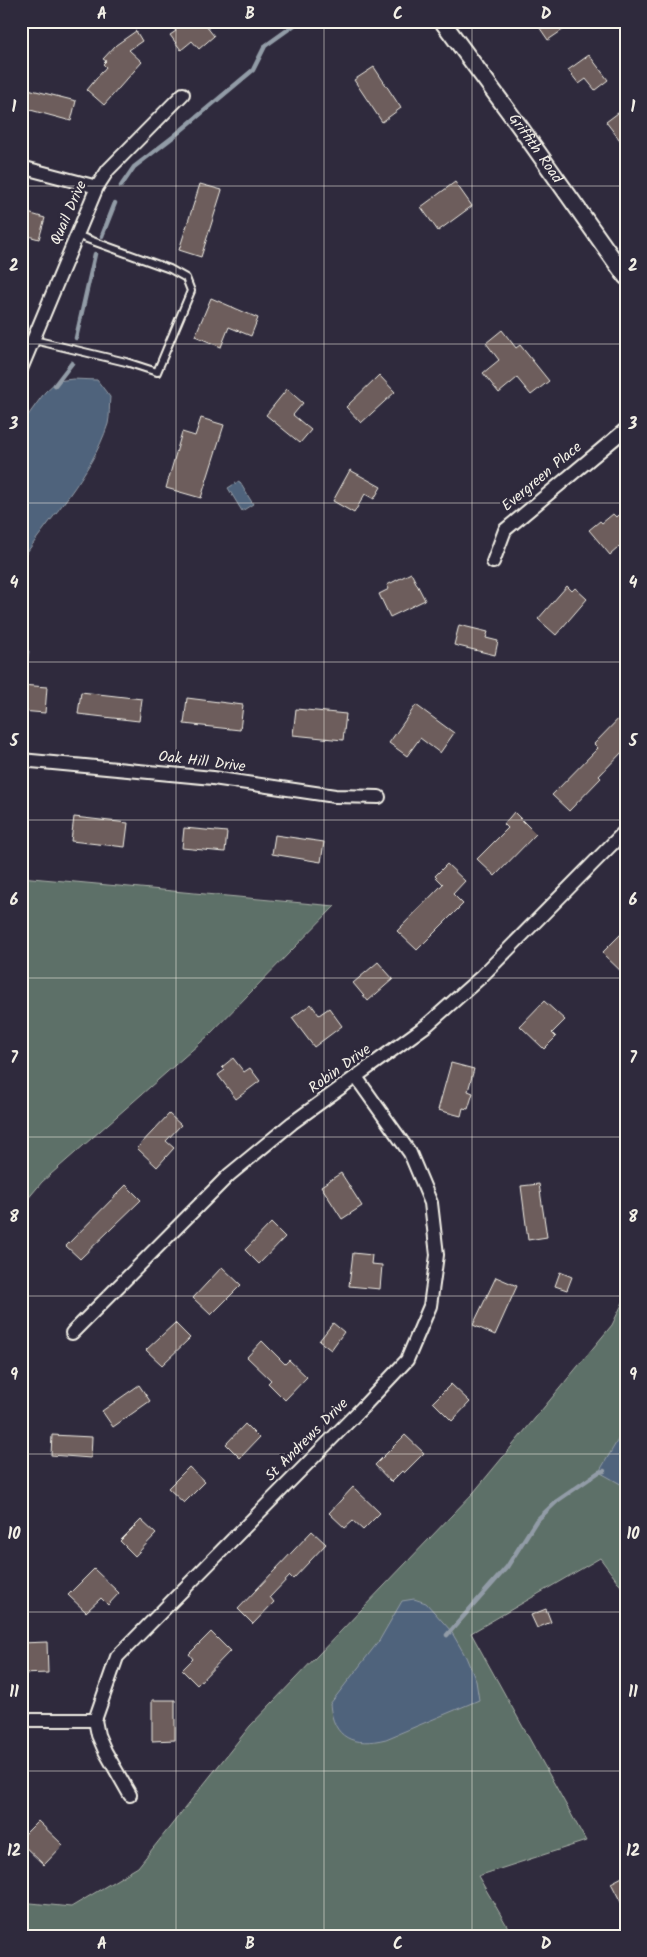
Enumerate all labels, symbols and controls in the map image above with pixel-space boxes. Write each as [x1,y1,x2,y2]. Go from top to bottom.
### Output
text: A [97,2,107,27]
text: B [245,2,255,27]
text: C [393,2,403,27]
text: D [541,2,552,27]
text: 1 [12,95,17,120]
text: 1 [631,95,636,120]
street label: Griffith Road [502,108,569,189]
street label: Quail Drive [44,177,94,249]
text: 2 [9,254,19,279]
text: 2 [628,254,638,279]
text: 3 [9,412,19,437]
text: 3 [628,412,638,437]
street label: Evergreen Place [496,436,588,518]
text: 4 [10,571,19,596]
text: 4 [629,571,638,596]
text: 5 [9,729,20,754]
text: 5 [628,729,639,754]
street label: Oak Hill Drive [157,745,247,779]
text: 6 [10,888,19,913]
text: 6 [629,888,638,913]
street label: Robin Drive [304,1038,376,1100]
text: 7 [10,1046,18,1071]
text: 7 [629,1046,637,1071]
text: 8 [9,1205,19,1230]
text: 8 [628,1205,638,1230]
text: 9 [10,1363,18,1388]
text: 9 [629,1363,637,1388]
street label: St Andrews Drive [260,1392,355,1487]
text: 10 [7,1522,21,1547]
text: 10 [626,1522,640,1547]
text: 11 [9,1680,19,1705]
text: 11 [628,1680,638,1705]
text: 12 [7,1839,21,1864]
text: 12 [626,1839,640,1864]
text: A [97,1932,107,1957]
text: B [245,1932,255,1957]
text: C [393,1932,403,1957]
text: D [541,1932,552,1957]

